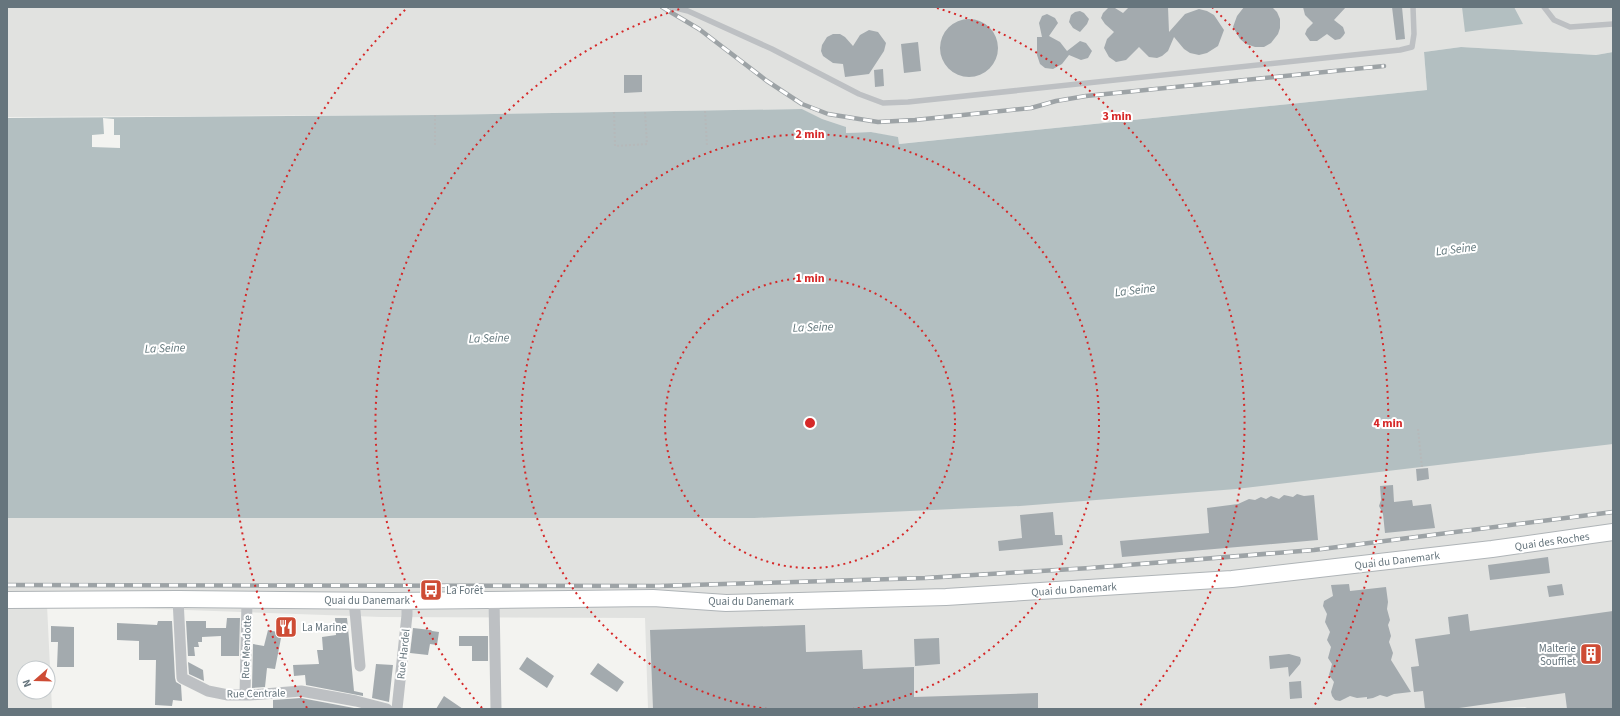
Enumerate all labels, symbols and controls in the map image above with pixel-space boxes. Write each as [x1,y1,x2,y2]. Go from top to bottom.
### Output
text: 3 min [1102,108,1132,125]
text: 2 min [795,126,825,143]
water label: La Seine [1435,239,1478,260]
text: 1 min [795,270,825,287]
water label: La Seine [1114,280,1157,301]
water label: La Seine [792,318,834,337]
water label: La Seine [468,329,510,348]
water label: La Seine [144,339,186,358]
text: 4 min [1373,415,1403,432]
centre of rings [803,416,817,430]
street label: Quai des Roches [1514,529,1591,554]
street label: Quai du Danemark [1354,548,1441,573]
bus stop icon: La Forêt [418,577,444,603]
street label: Quai du Danemark [1031,579,1118,600]
place label: La Forêt [446,583,483,598]
street label: Quai du Danemark [324,593,410,608]
street label: Quai du Danemark [708,594,794,609]
street label: Rue Mendotte [238,614,255,679]
restaurant icon: La Marine [273,614,299,640]
place label: La Marine [302,620,347,635]
street label: Rue Hardel [393,628,414,680]
place label: Malterie Soufflet [1539,641,1577,669]
building icon: Malterie Soufflet [1578,641,1604,667]
north arrow [16,660,56,700]
text: N [19,677,35,689]
street label: Rue Centrale [227,685,286,702]

